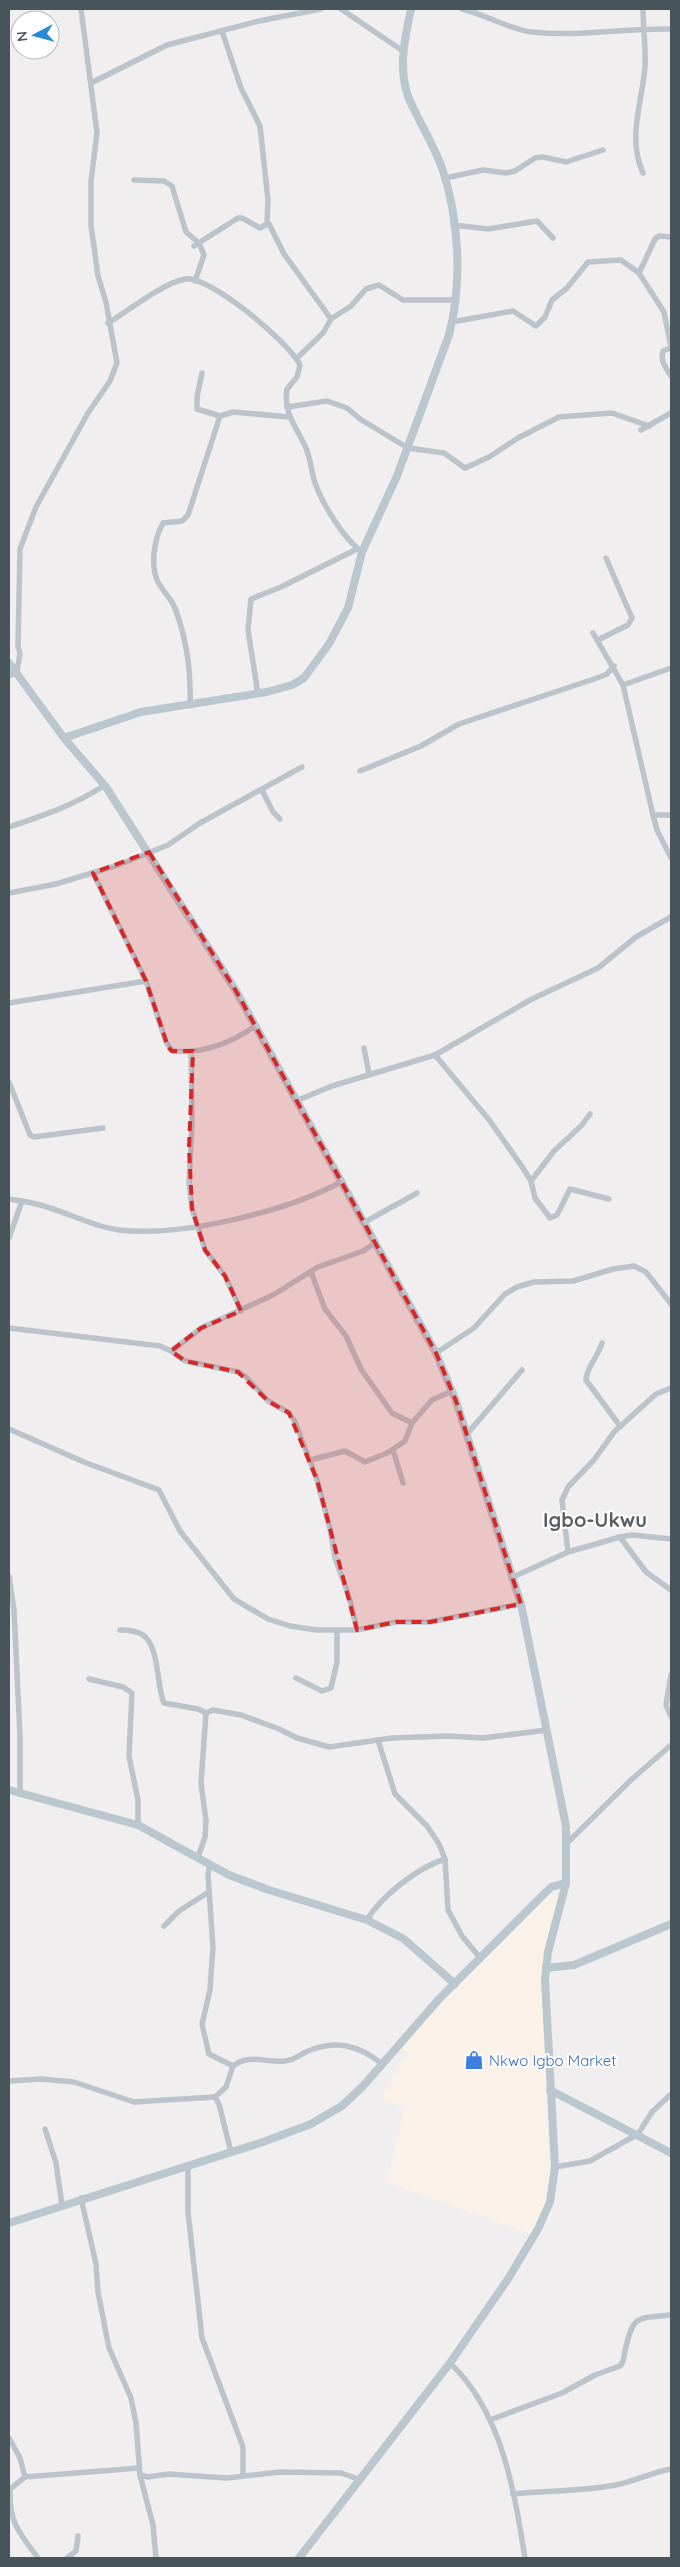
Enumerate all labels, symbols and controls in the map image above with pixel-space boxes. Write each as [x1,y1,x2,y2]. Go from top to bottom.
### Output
north arrow [10,10,60,60]
text: N [13,30,32,42]
district label: Igbo-Ukwu [543,1507,647,1532]
shop icon: Nkwo Igbo Market [463,2049,485,2071]
place label: Nkwo Igbo Market [489,2051,616,2070]

